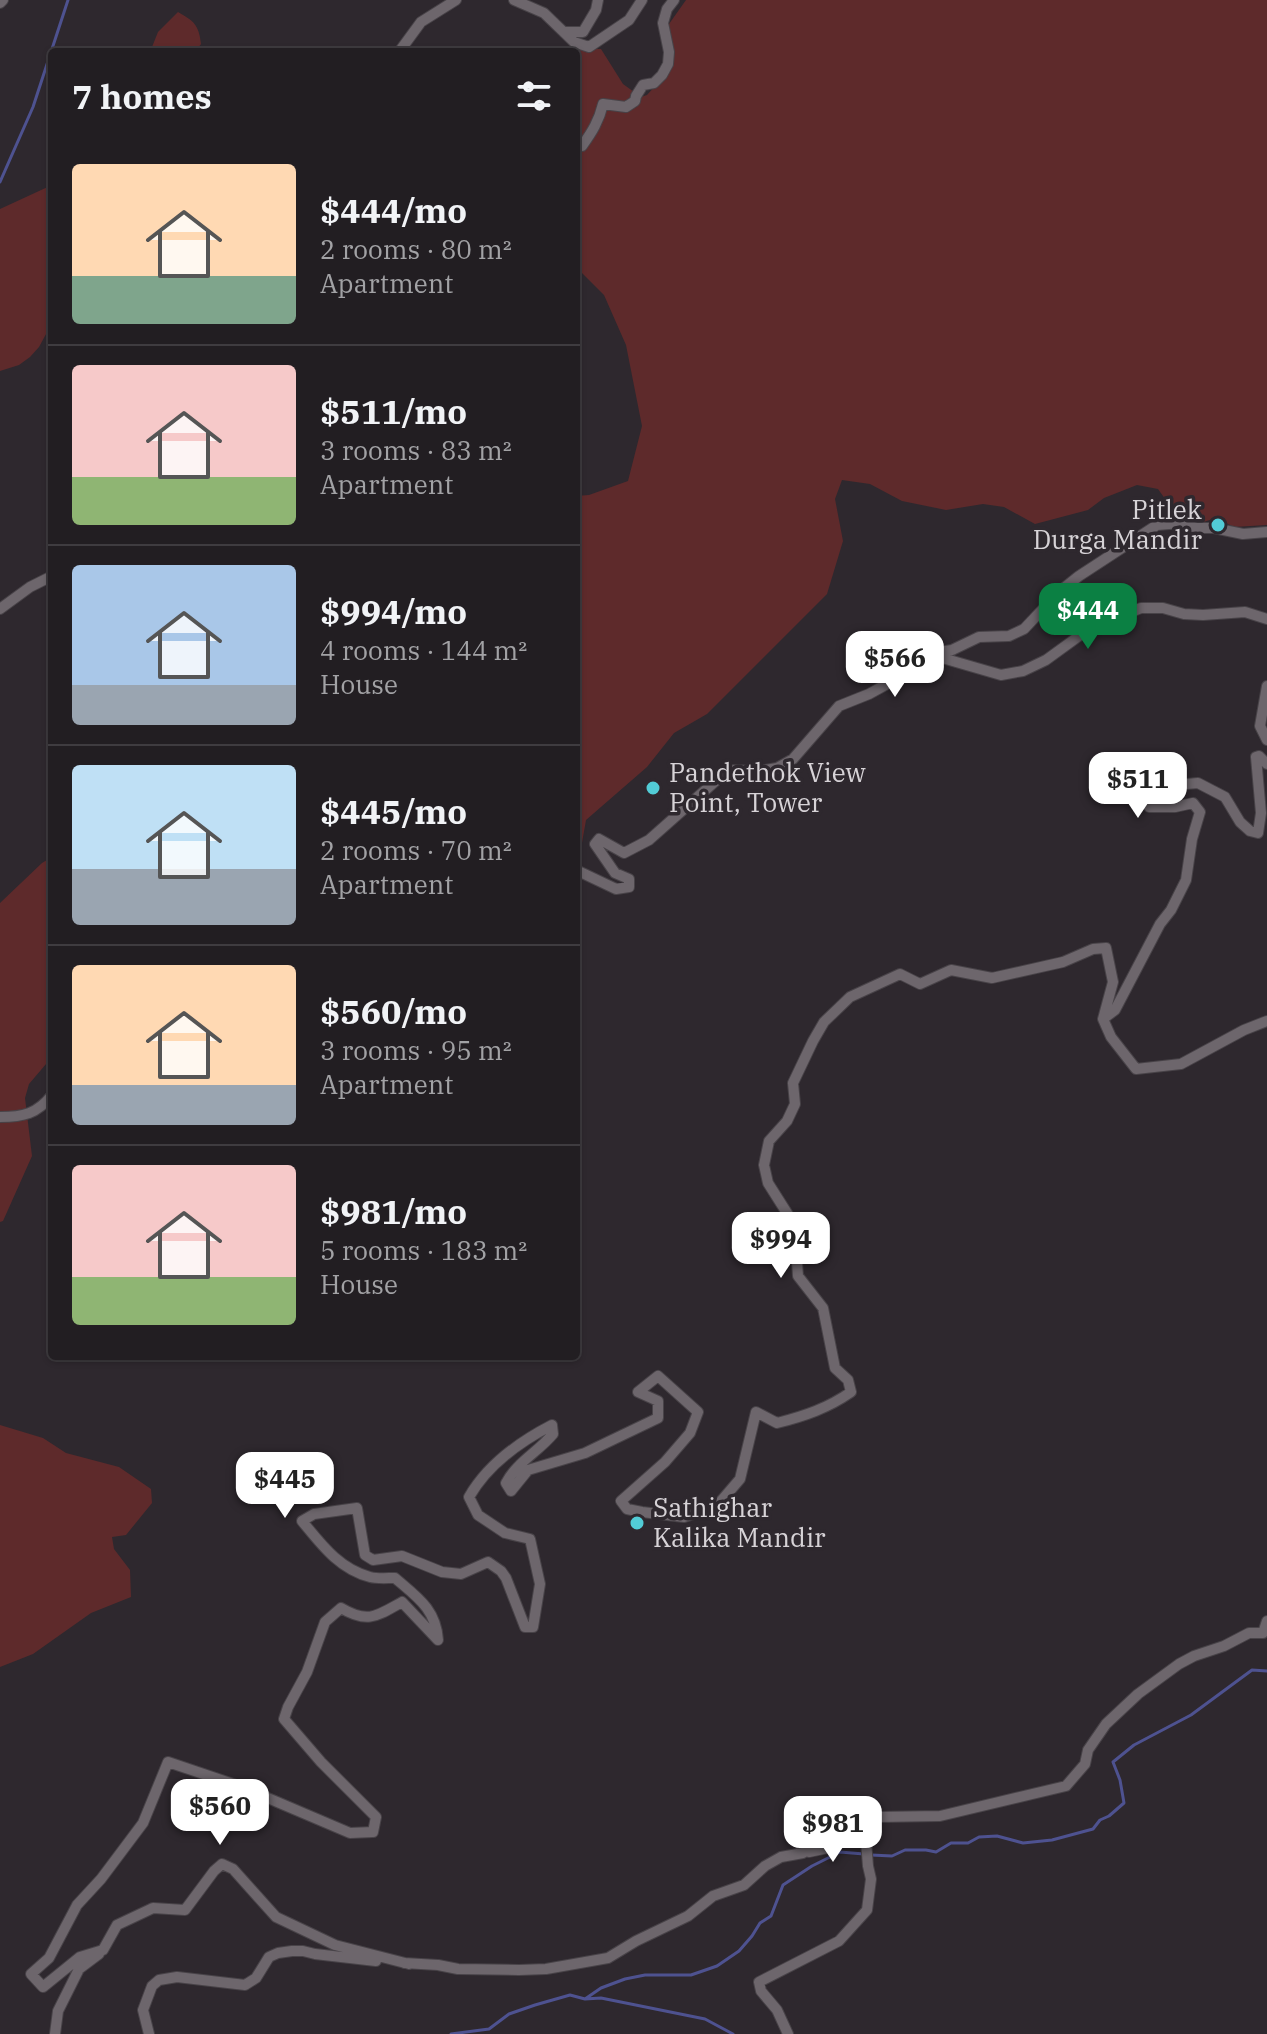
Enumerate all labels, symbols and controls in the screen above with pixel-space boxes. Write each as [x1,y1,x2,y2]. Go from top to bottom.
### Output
text: 7 homes [72,74,212,118]
icon: filters [512,74,556,118]
text: $444/mo [320,188,467,232]
icon: home [136,196,232,292]
text: 2 rooms · 80 m² [320,232,512,266]
text: Apartment [320,266,453,300]
text: $511/mo [320,389,467,433]
icon: home [136,397,232,493]
text: 3 rooms · 83 m² [320,433,512,467]
text: Apartment [320,467,453,501]
place label: Pitlek Durga Mandir [1033,492,1202,556]
marker: Pitlek Durga Mandir [1209,516,1227,534]
pin: $444 [1041,583,1135,651]
text: $994/mo [320,589,467,633]
text: $444 [1057,592,1119,626]
icon: home [136,597,232,693]
pin: $566 [848,631,942,699]
text: 4 rooms · 144 m² [320,633,527,667]
text: $566 [864,640,926,674]
text: House [320,667,398,701]
pin: $511 [1091,752,1185,820]
place label: Pandethok View Point, Tower [669,755,866,819]
text: $511 [1107,761,1169,795]
marker: Pandethok View Point, Tower [644,779,662,797]
text: $445/mo [320,789,467,833]
icon: home [136,797,232,893]
text: 2 rooms · 70 m² [320,833,512,867]
text: Apartment [320,867,453,901]
text: $560/mo [320,989,467,1033]
icon: home [136,997,232,1093]
text: 3 rooms · 95 m² [320,1033,512,1067]
text: Apartment [320,1067,453,1101]
text: $981/mo [320,1189,467,1233]
icon: home [136,1197,232,1293]
pin: $994 [734,1212,828,1280]
text: $994 [750,1221,812,1255]
text: 5 rooms · 183 m² [320,1233,527,1267]
text: House [320,1267,398,1301]
pin: $445 [238,1452,332,1520]
text: $445 [254,1461,316,1495]
place label: Sathighar Kalika Mandir [653,1490,826,1554]
marker: Sathighar Kalika Mandir [628,1514,646,1532]
pin: $560 [173,1779,267,1847]
text: $560 [189,1788,251,1822]
pin: $981 [786,1796,880,1864]
text: $981 [802,1805,864,1839]

